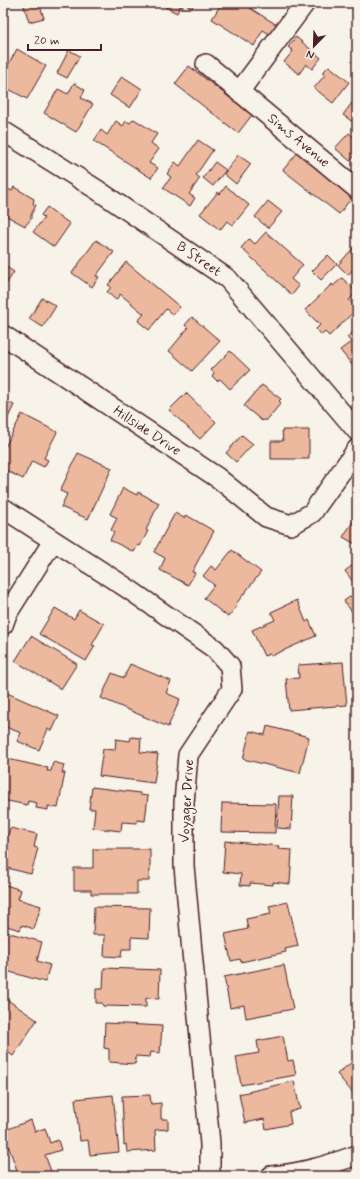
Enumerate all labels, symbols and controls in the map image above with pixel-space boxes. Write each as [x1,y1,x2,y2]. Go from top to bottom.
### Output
scale bar [28,26,101,52]
north arrow [294,26,334,66]
text: 20 m [34,33,60,49]
text: N [304,46,317,62]
street label: Sims Avenue [263,109,333,172]
street label: B Street [173,237,225,281]
street label: Hillside Drive [110,402,184,460]
street label: Voyager Drive [176,759,199,843]

